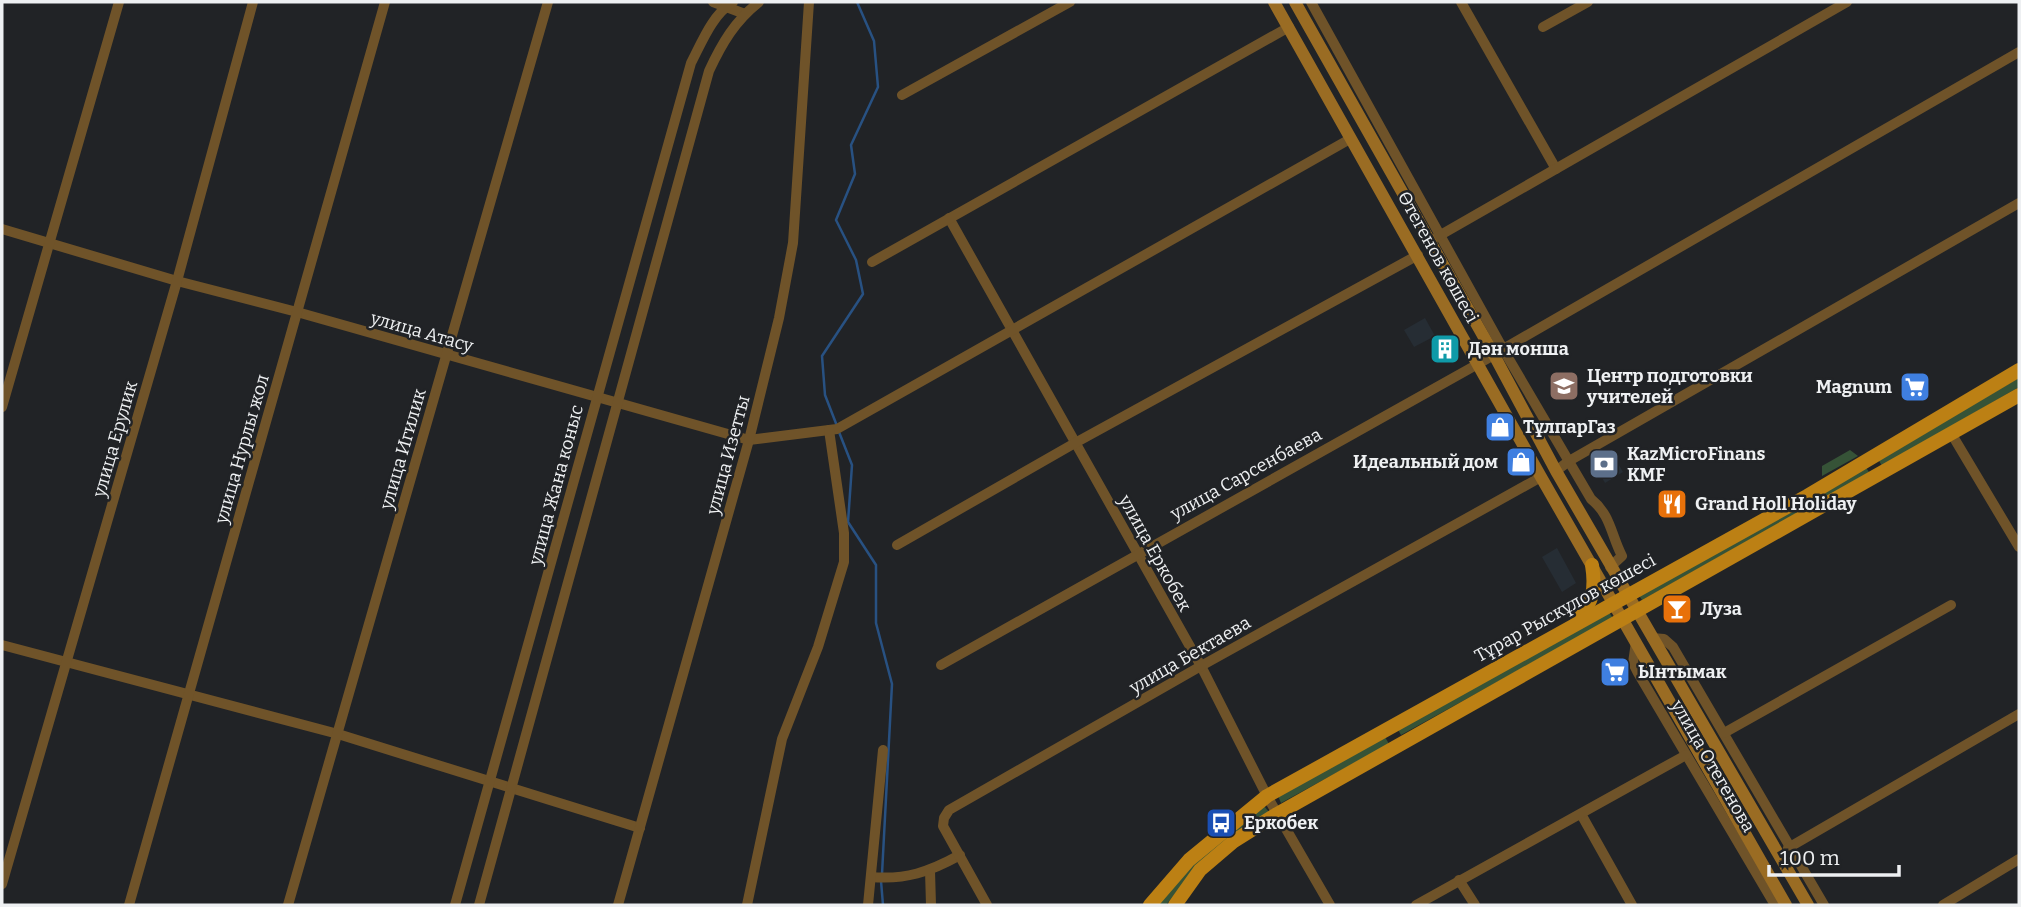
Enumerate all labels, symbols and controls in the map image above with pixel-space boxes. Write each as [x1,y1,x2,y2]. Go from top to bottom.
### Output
street label: Өтегенов көшесі [1393,187,1483,327]
street label: улица Атасу [367,307,476,357]
building icon: Дән монша [1428,332,1462,366]
place label: Дән монша [1468,338,1569,360]
place label: Центр подготовки учителей [1586,365,1753,408]
school or university icon: Центр подготовки учителей [1547,369,1581,403]
supermarket icon: Magnum [1898,370,1932,404]
street label: улица Нурлы жол [210,371,274,527]
place label: Magnum [1816,376,1892,398]
street label: улица Ерулик [88,378,142,501]
street label: улица Игилик [375,386,431,513]
street label: улица Изетты [701,393,754,518]
street label: улица Жана коныс [524,402,588,569]
shop icon: ТұлпарГаз [1483,410,1517,444]
place label: ТұлпарГаз [1523,416,1616,438]
street label: улица Сарсенбаева [1166,423,1326,525]
place label: KazMicroFinans KMF [1627,443,1766,486]
shop icon: Идеальный дом [1504,445,1538,479]
bank icon: KazMicroFinans KMF [1587,447,1621,481]
place label: Идеальный дом [1353,451,1498,473]
restaurant icon: Grand Holl Holiday [1655,487,1689,521]
street label: улица Еркобек [1113,490,1196,615]
place label: Grand Holl Holiday [1695,493,1857,515]
street label: Тұрар Рыскұлов көшесі [1471,549,1659,667]
bar icon: Луза [1660,592,1694,626]
place label: Луза [1700,598,1742,620]
street label: улица Бектаева [1125,611,1255,699]
supermarket icon: Ынтымак [1598,655,1632,689]
place label: Ынтымак [1638,661,1727,683]
street label: улица Отегенова [1666,695,1760,836]
bus stop icon: Еркобек [1204,806,1238,840]
place label: Еркобек [1244,812,1318,834]
scale bar [1769,834,1898,878]
text: 100 m [1780,845,1840,871]

